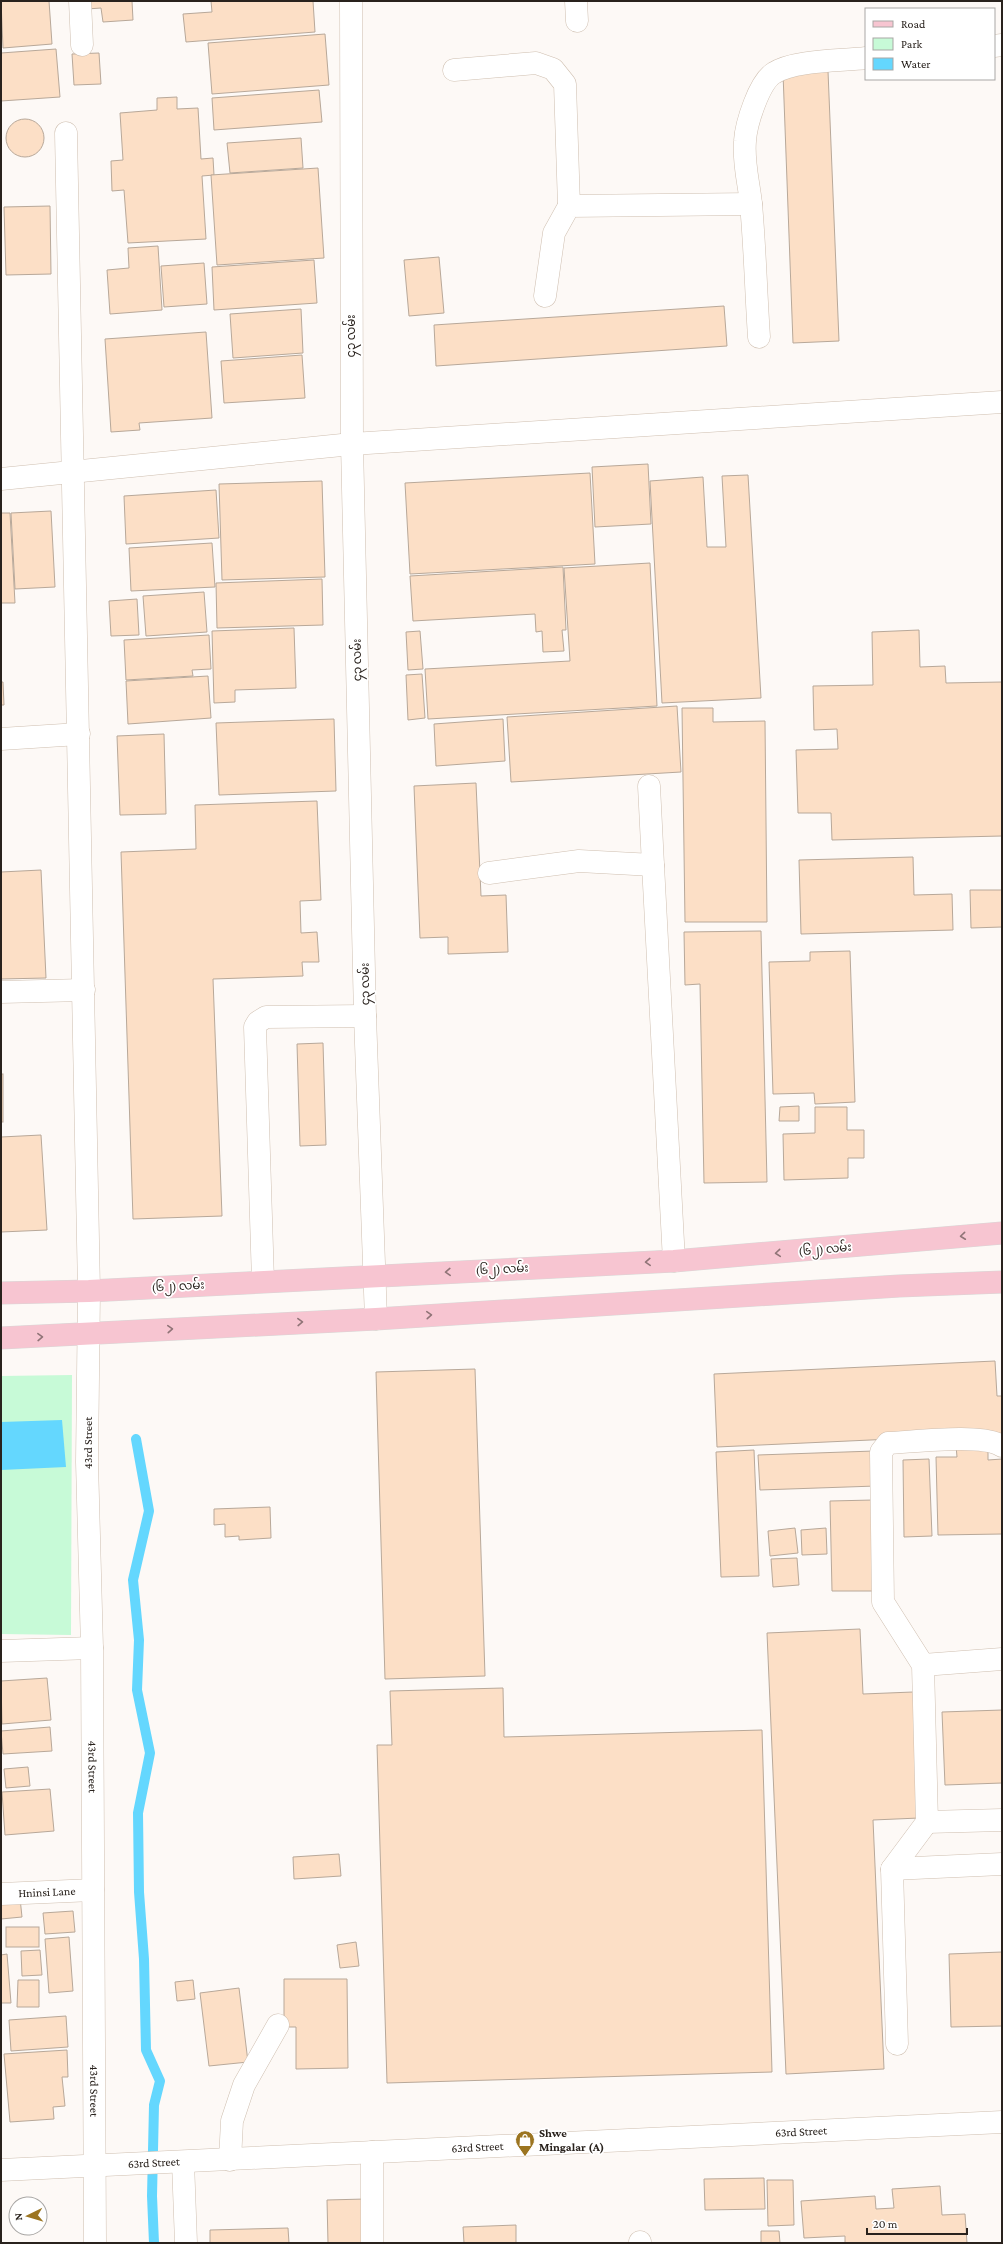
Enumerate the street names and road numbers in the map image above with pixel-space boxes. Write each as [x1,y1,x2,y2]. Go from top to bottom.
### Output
street label: ၄၃ လမ်း [342,315,361,357]
street label: ၄၃ လမ်း [348,638,367,682]
street label: ၄၃ လမ်း [356,962,375,1006]
street label: (၆၂) လမ်း [798,1238,852,1261]
street label: (၆၂) လမ်း [475,1259,529,1280]
street label: (၆၂) လမ်း [151,1276,205,1297]
street label: 43rd Street [81,1416,95,1469]
street label: 43rd Street [85,1740,100,1794]
street label: Hninsi Lane [18,1884,76,1900]
street label: 43rd Street [87,2064,101,2118]
street label: 63rd Street [775,2123,828,2140]
street label: 63rd Street [451,2139,505,2155]
street label: 63rd Street [127,2154,181,2171]

